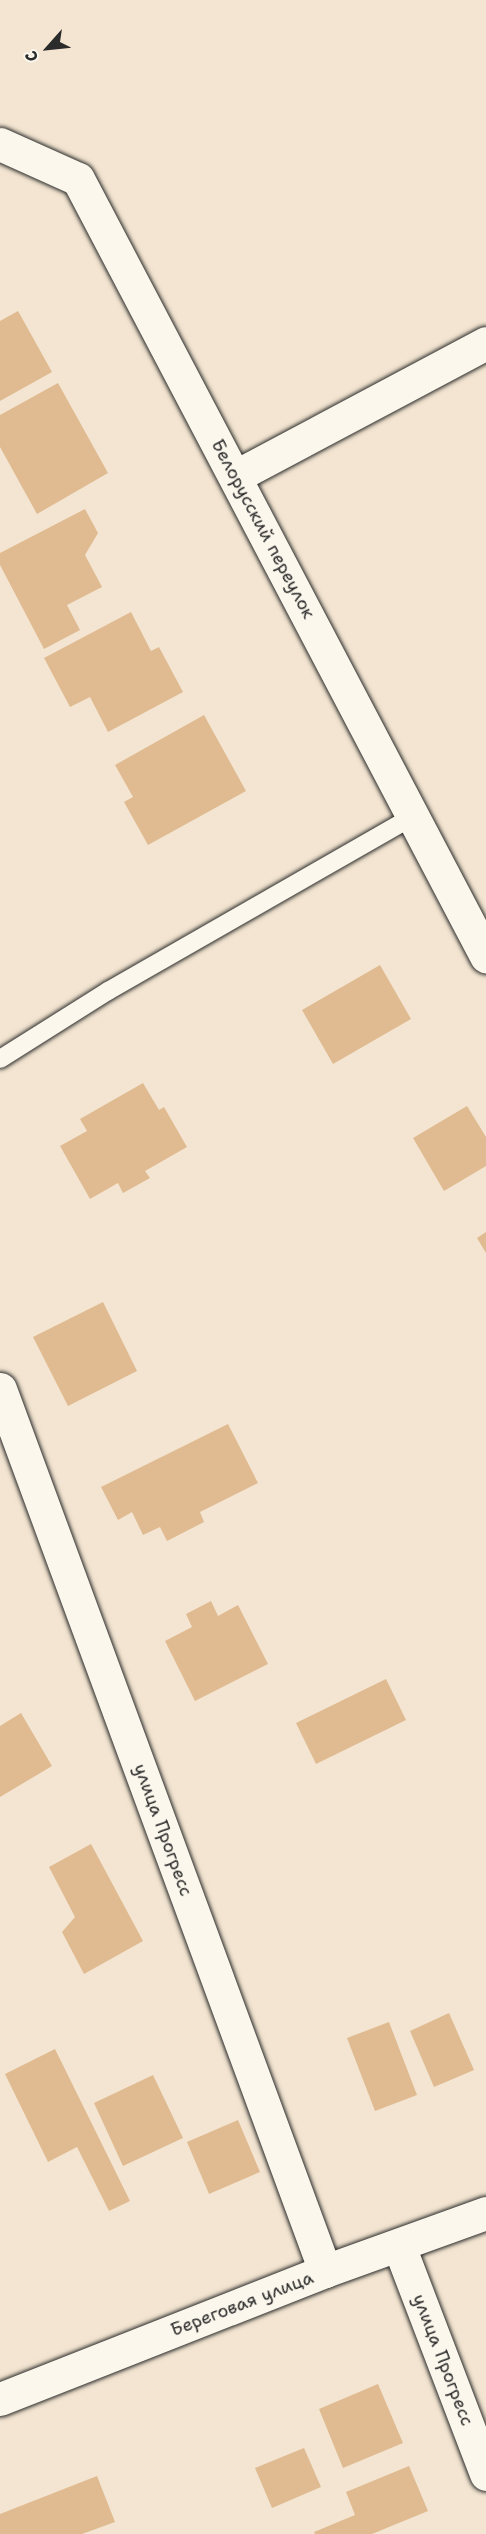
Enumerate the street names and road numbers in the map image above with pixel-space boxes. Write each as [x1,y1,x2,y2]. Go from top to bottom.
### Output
street label: Белорусский переулок [206,436,320,622]
street label: улица Прогресс [129,1761,197,1899]
street label: Береговая улица [168,2267,316,2341]
street label: улица Прогресс [408,2291,478,2429]

